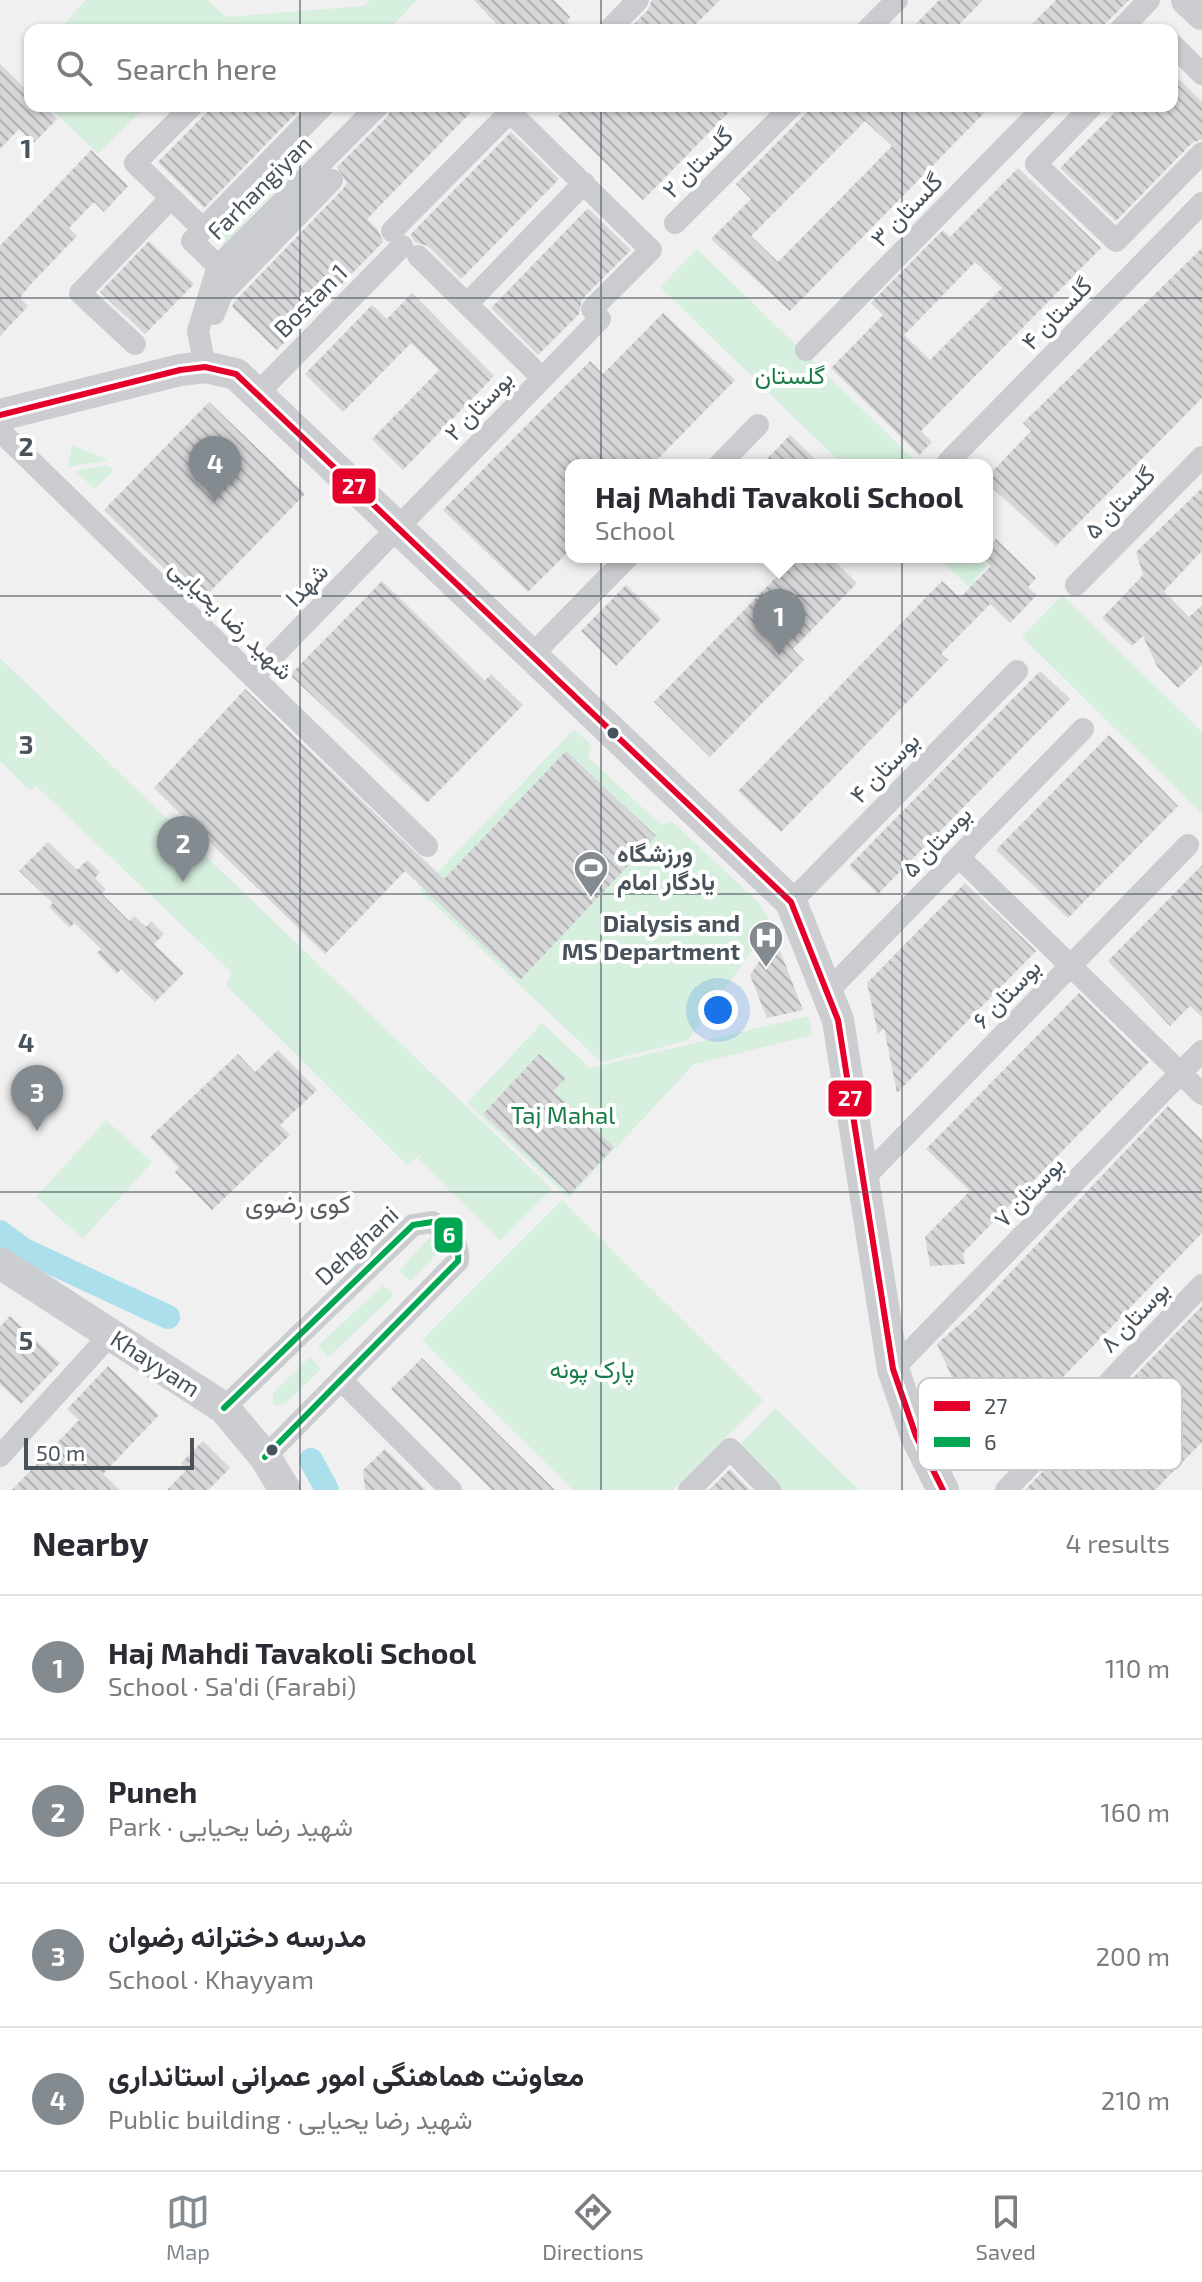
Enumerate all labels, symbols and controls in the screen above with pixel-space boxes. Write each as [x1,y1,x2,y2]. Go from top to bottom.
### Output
search box [24,24,1178,112]
icon: search [52,46,96,90]
text: Search here [116,50,277,86]
street label: گلستان ۲ [656,121,738,203]
street label: Farhangiyan [201,129,317,245]
text: 1 [20,132,32,163]
street label: گلستان ۳ [864,166,948,252]
street label: Bostan 1 [267,257,353,343]
street label: گلستان ۴ [1014,271,1097,355]
park label: گلستان [755,360,825,389]
street label: بوستان ۲ [438,364,520,447]
text: 2 [18,430,34,461]
pin: 4 [189,436,241,502]
popup [565,459,993,563]
street label: گلستان ۵ [1077,460,1161,544]
line badge: 27 [331,467,377,505]
text: 27 [342,472,367,498]
text: Haj Mahdi Tavakoli School [595,478,963,514]
text: School [595,514,675,545]
street label: شهید رضا یحیایی [163,553,300,687]
street label: شهدا [278,556,335,613]
pin: 1 [753,589,805,655]
unlabelled marker [605,725,621,741]
street label: بوستان ۴ [843,725,926,810]
text: 3 [19,728,33,759]
street label: بوستان ۵ [895,799,978,884]
pin: 2 [157,816,209,882]
place label: ورزشگاه یادگار امام [617,838,715,898]
sports icon: ورزشگاه یادگار امام [572,849,610,899]
place label: Dialysis and MS Department [562,908,740,965]
hospital icon: Dialysis and MS Department [747,919,785,969]
street label: بوستان ۶ [966,952,1047,1035]
your location [698,990,738,1030]
text: 4 [18,1026,34,1057]
pin: 3 [11,1065,63,1131]
line badge: 27 [827,1079,873,1118]
text: 27 [838,1084,863,1110]
park label: Taj Mahal [511,1100,615,1129]
street label: بوستان ۷ [987,1149,1070,1234]
district label: کوی رضوی [245,1187,351,1220]
street label: Dehghani [308,1199,404,1291]
line badge: 6 [433,1216,464,1254]
text: 6 [443,1221,456,1247]
street label: بوستان ۸ [1093,1274,1176,1359]
street label: Khayyam [106,1323,206,1402]
text: 5 [19,1324,33,1355]
park label: پارک پونه [550,1354,634,1386]
legend [918,1378,1182,1470]
text: 27 [984,1392,1008,1418]
text: 6 [984,1428,997,1454]
scale bar [24,1434,194,1470]
text: 50 m [36,1439,85,1465]
unlabelled marker [264,1442,280,1458]
text: Nearby [32,1522,149,1563]
text: 4 results [1065,1527,1170,1558]
text: Haj Mahdi Tavakoli School [108,1634,476,1670]
text: 1 [52,1652,64,1683]
text: 110 m [1105,1652,1170,1683]
text: School · Sa'di (Farabi) [108,1670,356,1701]
text: Puneh [108,1773,197,1809]
text: 2 [50,1796,66,1827]
text: 160 m [1101,1796,1170,1827]
text: Park · شهید رضا یحیایی [108,1810,353,1841]
text: مدرسه دخترانه رضوان [108,1917,367,1953]
text: 3 [51,1940,65,1971]
text: 200 m [1095,1940,1170,1971]
text: School · Khayyam [108,1963,314,1994]
text: معاونت هماهنگی امور عمرانی استانداری [108,2056,584,2092]
text: 4 [50,2084,66,2115]
text: 210 m [1101,2084,1170,2115]
text: Public building · شهید رضا یحیایی [108,2103,472,2134]
tab: Map [166,2190,210,2264]
tab: Directions [542,2190,644,2264]
tab: Saved [976,2190,1036,2264]

